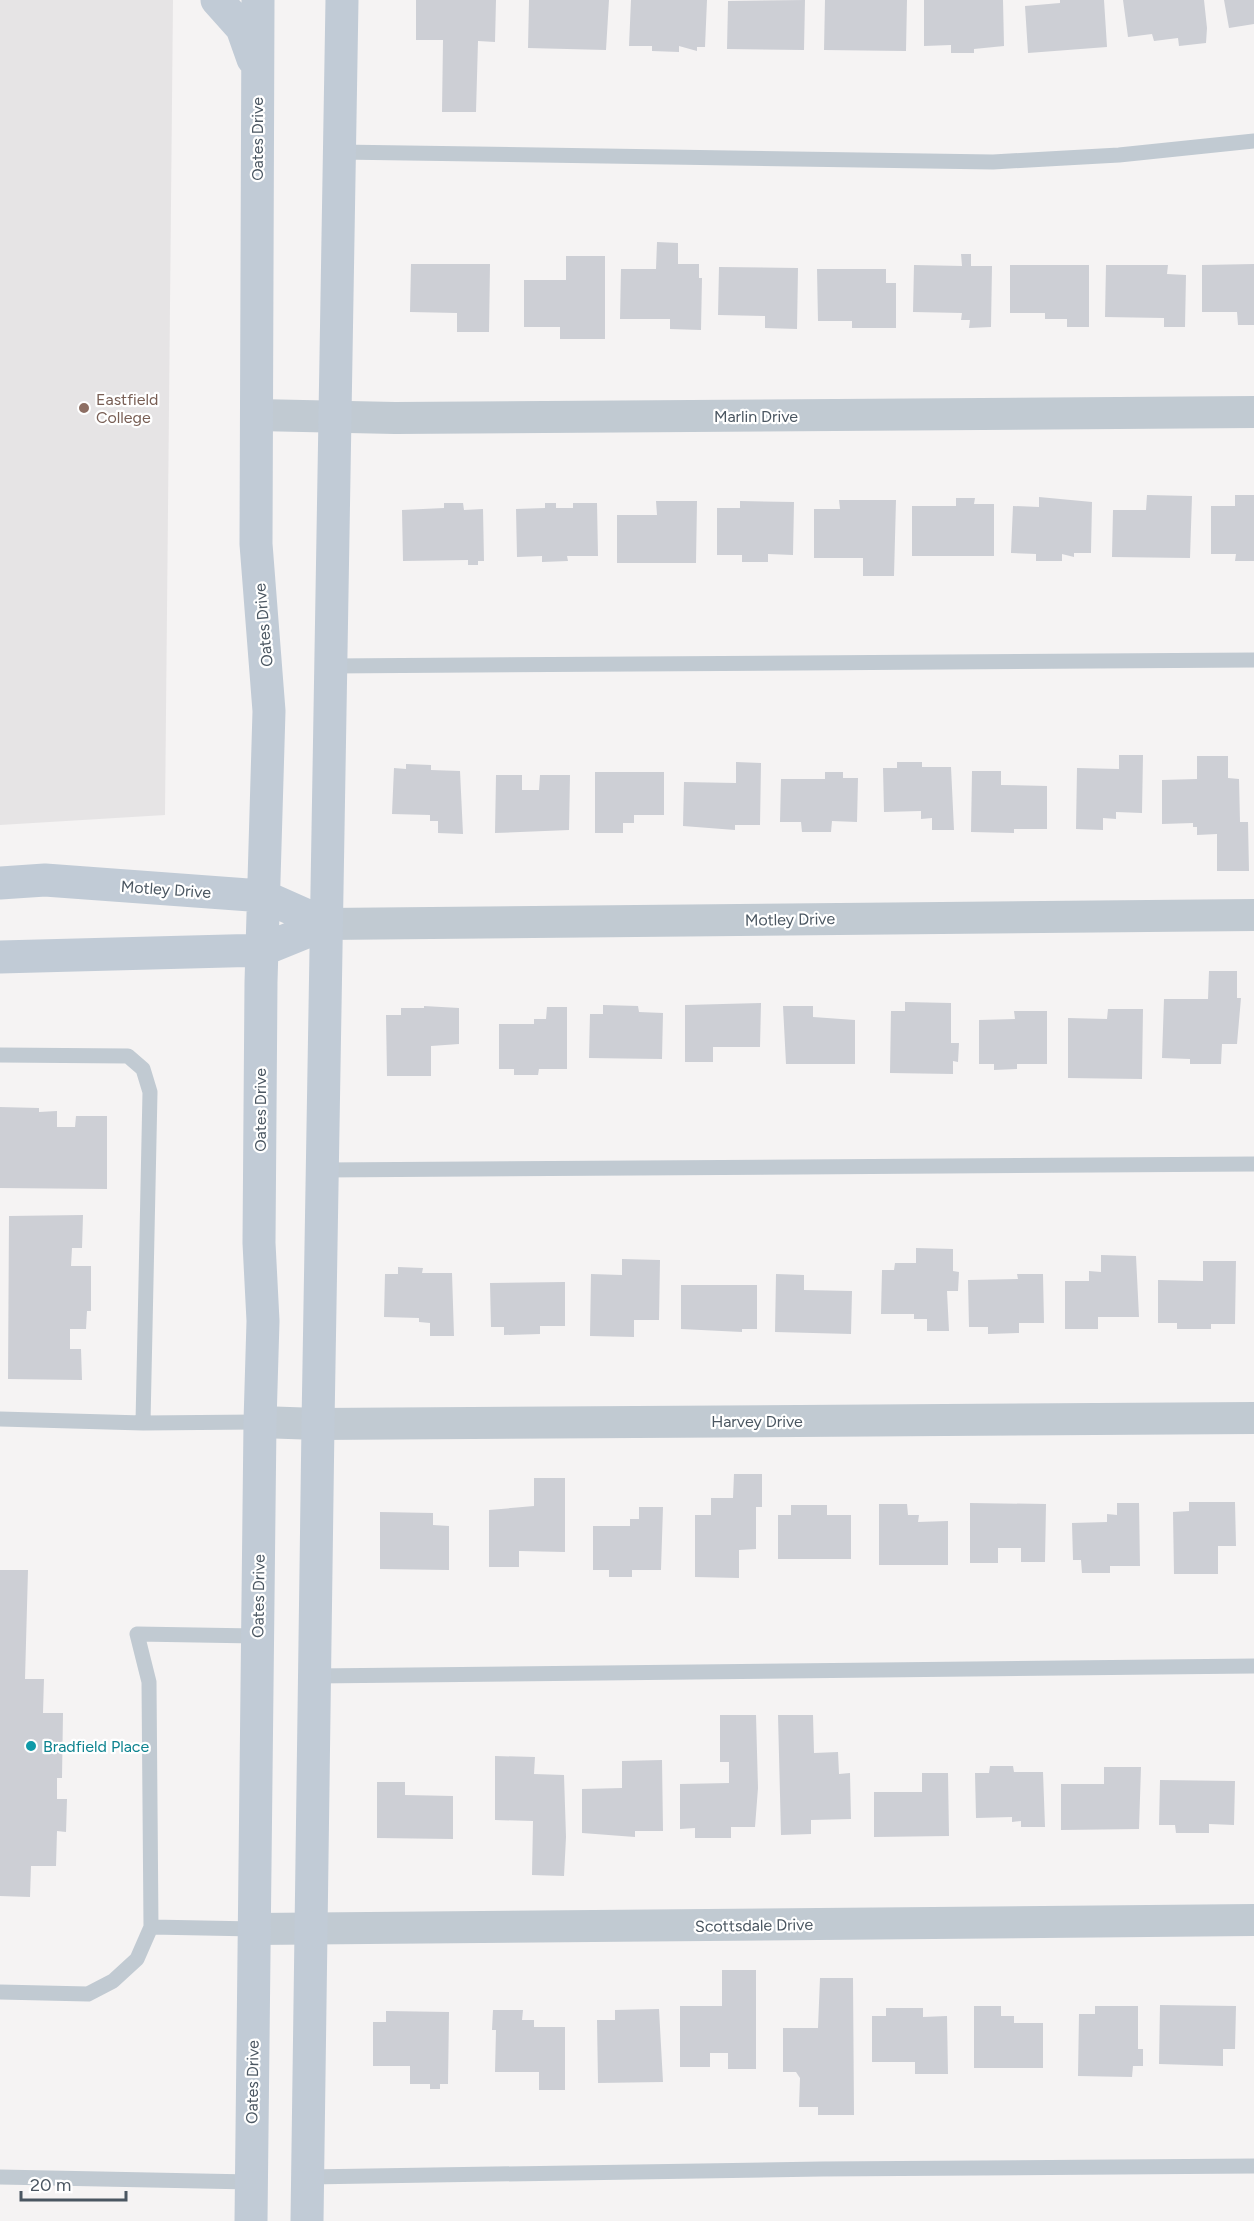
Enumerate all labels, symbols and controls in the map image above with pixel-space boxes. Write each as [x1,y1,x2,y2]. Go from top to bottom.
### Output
street label: Oates Drive [248,97,267,181]
place label: Eastfield College [96,390,158,427]
marker: Eastfield College [77,401,91,415]
street label: Marlin Drive [714,407,798,426]
street label: Oates Drive [250,582,277,667]
street label: Motley Drive [120,877,212,902]
street label: Motley Drive [745,909,836,930]
street label: Oates Drive [251,1068,270,1152]
street label: Harvey Drive [711,1412,803,1431]
street label: Oates Drive [248,1554,269,1638]
place label: Bradfield Place [43,1737,150,1756]
marker: Bradfield Place [24,1739,38,1753]
street label: Scottsdale Drive [695,1915,813,1936]
street label: Oates Drive [242,2040,263,2124]
scale bar [21,2164,126,2202]
text: 20 m [30,2174,71,2196]

